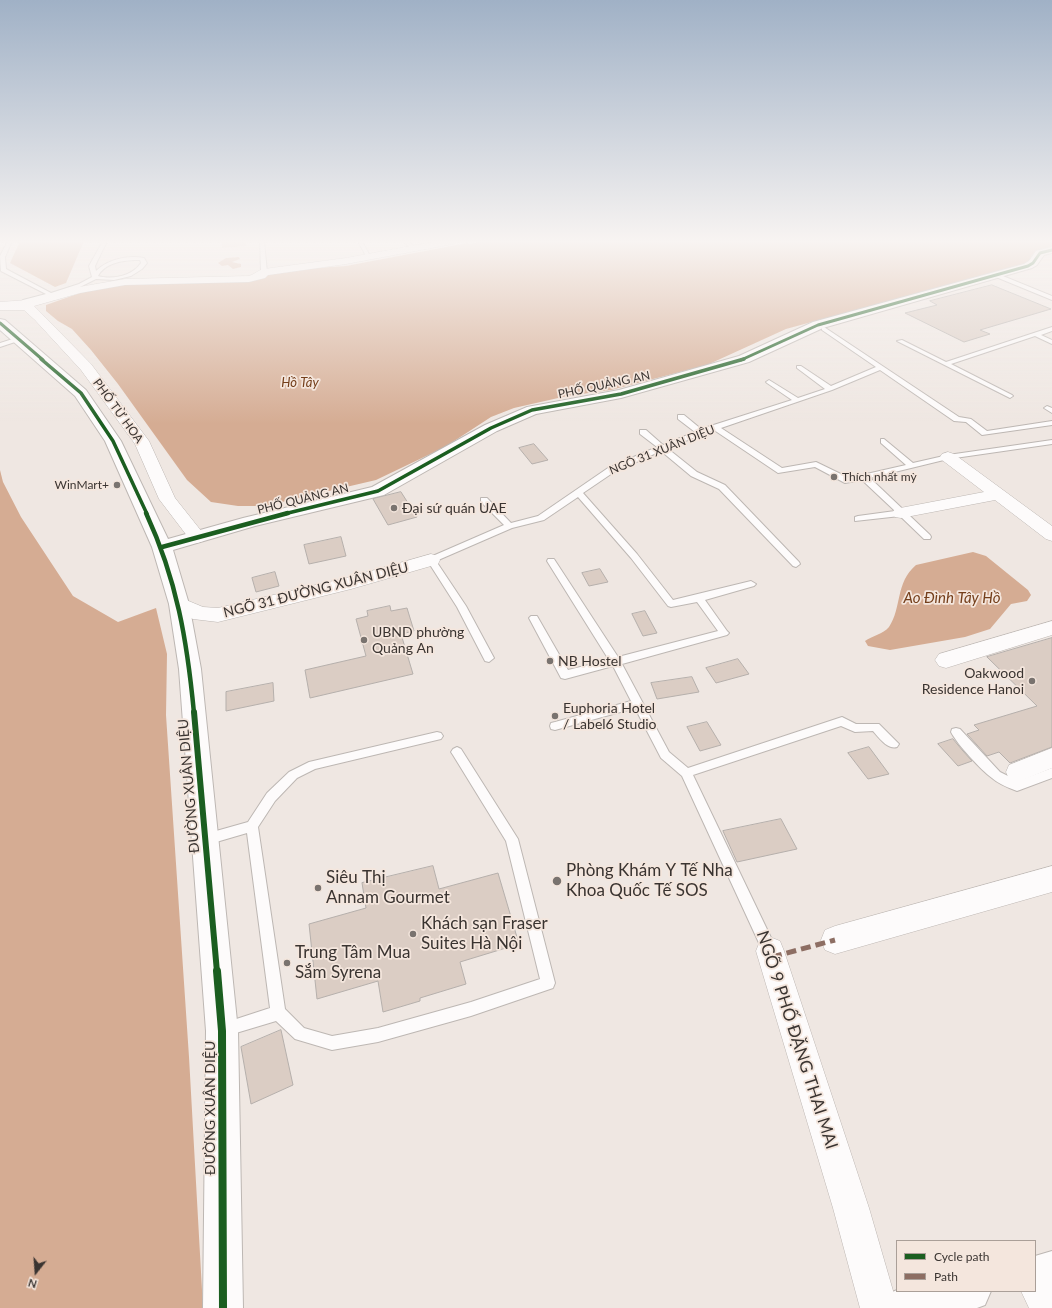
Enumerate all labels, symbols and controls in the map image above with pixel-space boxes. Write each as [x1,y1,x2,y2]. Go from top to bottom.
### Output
street label: PHỐ QUẢNG AN [557,368,651,402]
water label: Hồ Tây [281,375,319,391]
street label: PHỐ TỪ HOA [90,376,146,446]
street label: NGÕ 31 XUÂN DIỆU [607,422,717,478]
place label: Thích nhất mỳ [842,470,917,484]
marker: Thích nhất mỳ [829,472,839,482]
place label: WinMart+ [55,478,109,492]
marker: WinMart+ [112,480,122,490]
street label: PHỐ QUẢNG AN [256,481,350,517]
place label: Đại sứ quán UAE [402,500,507,516]
marker: Đại sứ quán UAE [389,503,399,513]
street label: NGÕ 31 ĐƯỜNG XUÂN DIỆU [222,559,410,621]
water label: Ao Đình Tây Hồ [903,589,1001,607]
place label: UBND phường Quảng An [372,624,464,656]
marker: UBND phường Quảng An [359,635,369,645]
place label: NB Hostel [558,653,621,669]
marker: NB Hostel [545,656,555,666]
place label: Oakwood Residence Hanoi [922,665,1024,698]
marker: Oakwood Residence Hanoi [1027,676,1037,686]
place label: Euphoria Hotel / Label6 Studio [563,700,657,732]
marker: Euphoria Hotel / Label6 Studio [550,711,560,721]
street label: ĐƯỜNG XUÂN DIỆU [175,718,203,854]
place label: Phòng Khám Y Tế Nha Khoa Quốc Tế SOS [566,861,733,901]
place label: Siêu Thị Annam Gourmet [326,868,450,908]
marker: Phòng Khám Y Tế Nha Khoa Quốc Tế SOS [551,875,563,887]
marker: Siêu Thị Annam Gourmet [313,883,323,893]
place label: Khách sạn Fraser Suites Hà Nội [421,914,548,954]
street label: NGÕ 9 PHỐ ĐẶNG THAI MAI [752,928,842,1152]
marker: Khách sạn Fraser Suites Hà Nội [408,929,418,939]
place label: Trung Tâm Mua Sắm Syrena [295,943,410,983]
marker: Trung Tâm Mua Sắm Syrena [282,958,292,968]
street label: ĐƯỜNG XUÂN DIỆU [202,1041,218,1175]
legend [896,1240,1036,1292]
text: Cycle path [934,1249,989,1264]
north arrow [16,1252,56,1292]
text: Path [934,1269,958,1284]
text: N [26,1276,38,1291]

